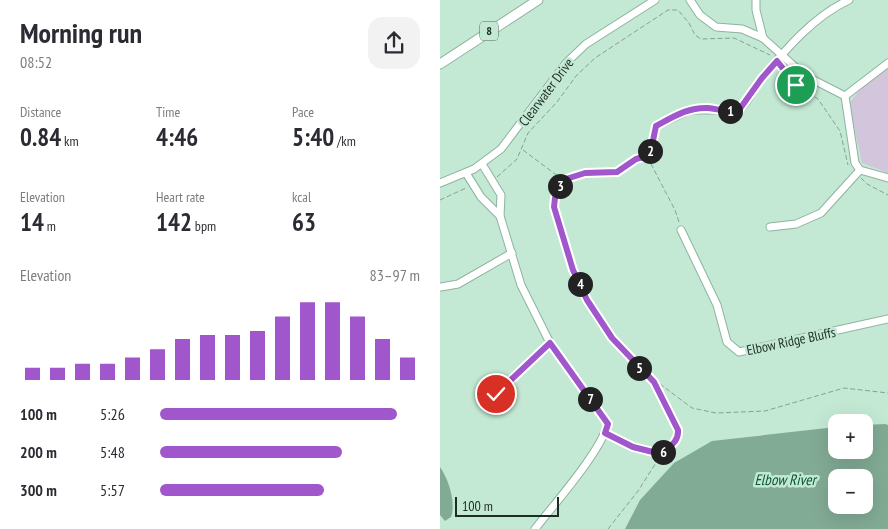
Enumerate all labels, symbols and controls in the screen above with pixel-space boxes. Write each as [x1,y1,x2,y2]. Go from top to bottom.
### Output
text: Morning run [20,14,142,51]
button: share [368,17,420,69]
road number: 8 [480,22,498,40]
text: 08:52 [20,52,52,72]
street label: Clearwater Drive [515,54,578,130]
pin [775,64,817,106]
icon: arrive [782,71,810,99]
pin: 1 [718,98,742,124]
text: 1 [727,102,734,120]
text: Distance [20,103,61,121]
text: Time [156,103,180,121]
text: Pace [292,103,314,121]
text: 0.84 [20,121,61,153]
text: 4:46 [156,121,198,153]
text: 5:40 [292,121,334,153]
text: km [61,132,79,150]
text: /km [334,132,356,150]
pin: 2 [638,138,662,164]
text: 2 [647,142,654,160]
pin: 3 [548,174,572,198]
text: 3 [557,177,564,195]
text: Elevation [20,188,65,206]
text: Heart rate [156,188,205,206]
text: kcal [292,188,311,206]
text: 14 [20,206,44,238]
text: 142 [156,206,192,238]
text: 63 [292,206,316,238]
text: m [44,217,56,235]
text: bpm [192,217,216,235]
text: Elevation [20,265,71,285]
text: 83–97 m [370,265,420,285]
pin: 4 [568,272,592,296]
text: 4 [577,275,584,293]
street label: Elbow Ridge Bluffs [745,323,837,359]
pin: 5 [626,356,652,380]
text: 5 [636,359,643,377]
pin [475,373,517,415]
icon: check [482,380,510,408]
pin: 7 [578,386,602,412]
text: 7 [587,390,594,408]
text: 100 m [20,404,57,424]
text: 5:26 [100,404,125,424]
map controls [828,414,873,514]
button: + [828,414,873,459]
pin: 6 [650,440,676,464]
text: 200 m [20,442,57,462]
text: 5:48 [100,442,125,462]
text: 6 [660,443,667,461]
button: − [828,469,873,514]
water label: Elbow River [754,470,817,489]
text: 300 m [20,480,57,500]
text: 5:57 [100,480,125,500]
scale bar [455,494,559,517]
text: 100 m [462,497,493,515]

